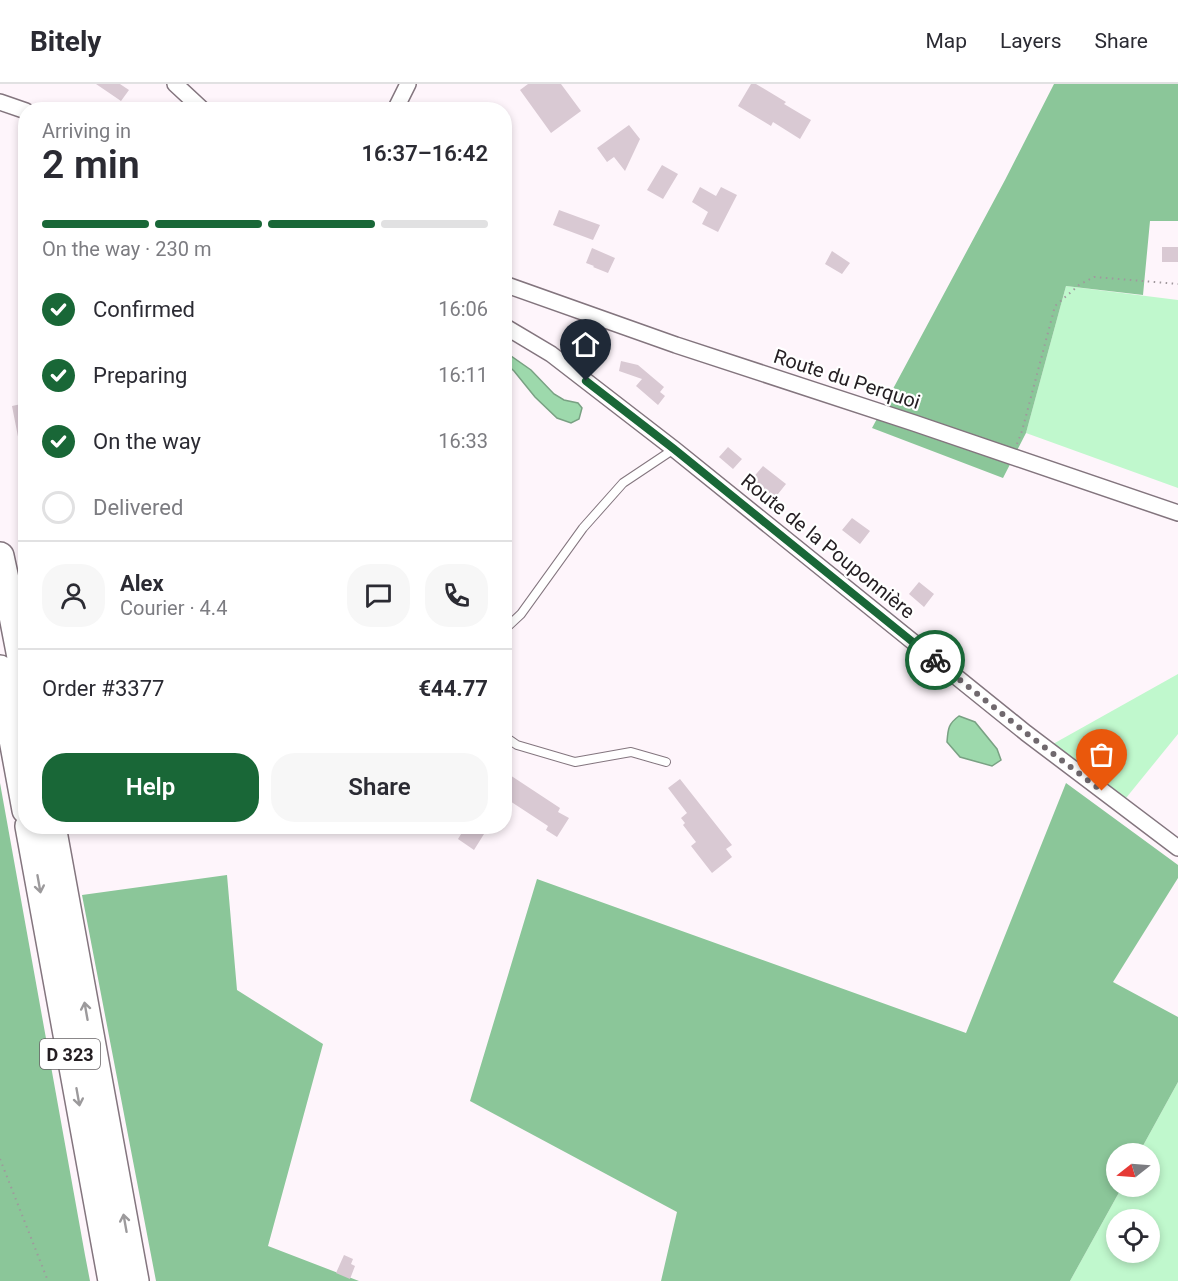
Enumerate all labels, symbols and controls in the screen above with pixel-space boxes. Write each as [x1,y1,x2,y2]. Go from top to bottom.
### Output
text: Bitely [30,25,101,58]
text: Map [925,29,967,53]
text: Layers [1000,29,1061,53]
text: Share [1094,29,1148,53]
text: Arriving in [42,119,131,143]
text: 16:37–16:42 [361,141,488,166]
text: 2 min [42,142,140,188]
text: On the way · 230 m [42,237,211,261]
icon: check [42,293,75,326]
text: Confirmed [93,297,195,322]
text: 16:06 [438,297,488,321]
pin [560,319,611,381]
icon: home [569,328,602,361]
street label: Route du Perquoi [771,344,923,414]
icon: check [42,359,75,392]
text: Preparing [93,363,187,388]
text: 16:11 [438,363,488,387]
icon: check [42,425,75,458]
text: On the way [93,429,201,454]
text: 16:33 [438,429,488,453]
street label: Route de la Pouponnière [736,468,920,624]
text: Delivered [93,495,183,520]
button: person [42,564,105,627]
button: chat [347,564,410,627]
button: phone [425,564,488,627]
text: Alex [120,571,164,596]
text: Courier · 4.4 [120,596,227,620]
courier [905,630,965,690]
icon: bike [919,644,952,677]
text: Order #3377 [42,676,164,701]
text: €44.77 [419,676,488,701]
pin [1076,729,1127,791]
icon: bag [1085,738,1118,771]
button: Help [42,753,259,822]
button: Share [271,753,488,822]
one-way arrow [34,874,45,893]
one-way arrow [80,1002,91,1021]
road number: D 323 [40,1039,100,1069]
one-way arrow [73,1086,84,1106]
north arrow [1106,1143,1160,1197]
map controls [1106,1143,1160,1263]
button: locate [1106,1209,1160,1263]
one-way arrow [119,1214,130,1234]

